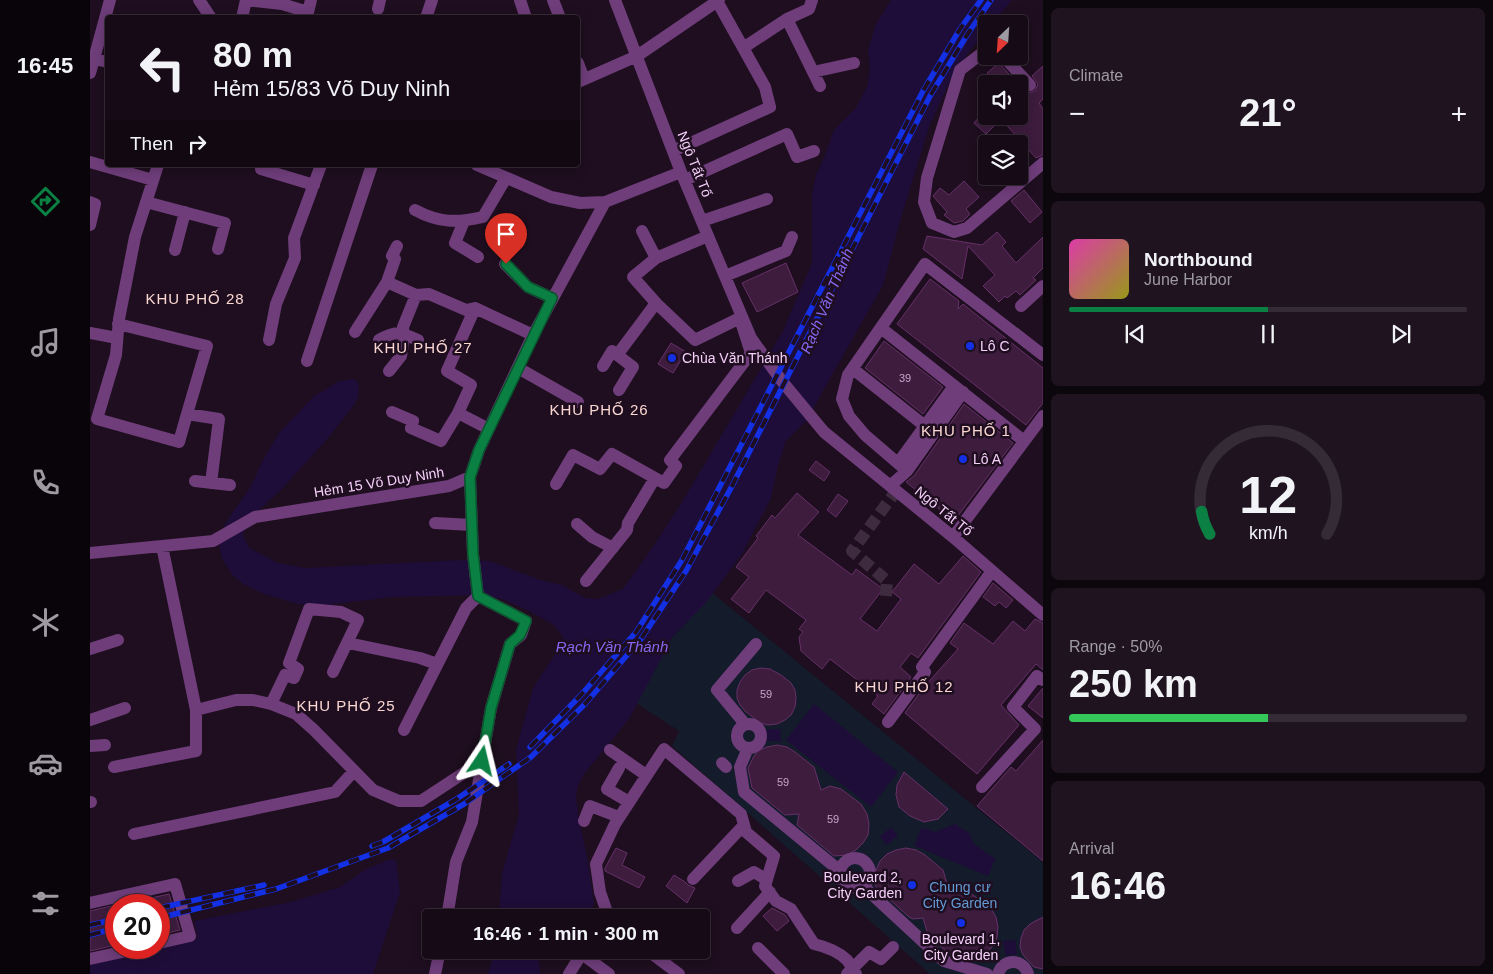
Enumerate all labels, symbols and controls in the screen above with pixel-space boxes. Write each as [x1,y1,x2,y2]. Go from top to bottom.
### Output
north arrow [978,15,1028,65]
map controls [978,15,1028,185]
icon: left [130,35,195,100]
text: 80 m [213,35,293,74]
text: 16:45 [17,53,73,78]
text: Climate [1069,67,1123,84]
button: sound [978,75,1028,125]
text: Hẻm 15/83 Võ Duy Ninh [213,76,450,101]
text: 21° [1239,92,1297,134]
text: − [1069,98,1085,129]
text: + [1451,98,1467,129]
street label: Ngô Tất Tố [675,129,716,199]
icon: right [183,130,211,158]
text: Then [130,133,173,154]
button: layers [978,135,1028,185]
icon: directions [28,184,63,219]
pin [485,213,527,264]
icon: arrive [492,220,520,248]
water label: Rạch Văn Thánh [797,246,856,356]
text: Northbound [1144,249,1253,270]
text: June Harbor [1144,271,1232,288]
district label: KHU PHỐ 28 [145,290,245,307]
icon: previous [1121,320,1149,348]
icon: pause [1254,320,1282,348]
icon: next [1387,320,1415,348]
icon: music [28,325,63,360]
place label: Lô C [980,338,1010,354]
district label: KHU PHỐ 27 [373,339,473,356]
marker: Lô C [964,340,976,352]
place label: Chùa Văn Thánh [682,350,788,366]
marker: Chùa Văn Thánh [666,352,678,364]
house number: 39 [899,372,911,384]
district label: KHU PHỐ 26 [549,401,649,418]
district label: KHU PHỐ 1 [921,422,1011,439]
place label: Lô A [973,451,1002,467]
marker: Lô A [957,453,969,465]
street label: Hẻm 15 Võ Duy Ninh [313,464,445,500]
icon: phone [28,465,63,500]
text: 12 [1239,466,1297,524]
street label: Ngô Tất Tố [912,483,976,539]
text: km/h [1249,523,1287,543]
icon: climate [28,605,63,640]
water label: Rạch Văn Thánh [556,638,668,655]
text: Range · 50% [1069,638,1162,655]
text: 250 km [1069,663,1198,705]
district label: KHU PHỐ 12 [854,678,954,695]
house number: 59 [760,688,772,700]
district label: KHU PHỐ 25 [296,697,396,714]
position arrow [455,734,507,786]
icon: car [28,746,63,781]
house number: 59 [777,776,789,788]
house number: 59 [827,813,839,825]
text: Arrival [1069,840,1114,857]
text: 16:46 [1069,865,1166,907]
place label: Boulevard 2, City Garden [823,869,902,901]
marker: Boulevard 2, City Garden [906,879,918,891]
park label: Chung cư City Garden [923,879,997,911]
icon: filters [28,886,63,921]
speed limit sign: 20 [105,894,170,959]
marker: Boulevard 1, City Garden [955,917,967,929]
text: 16:46 · 1 min · 300 m [473,923,659,944]
place label: Boulevard 1, City Garden [922,931,1000,963]

